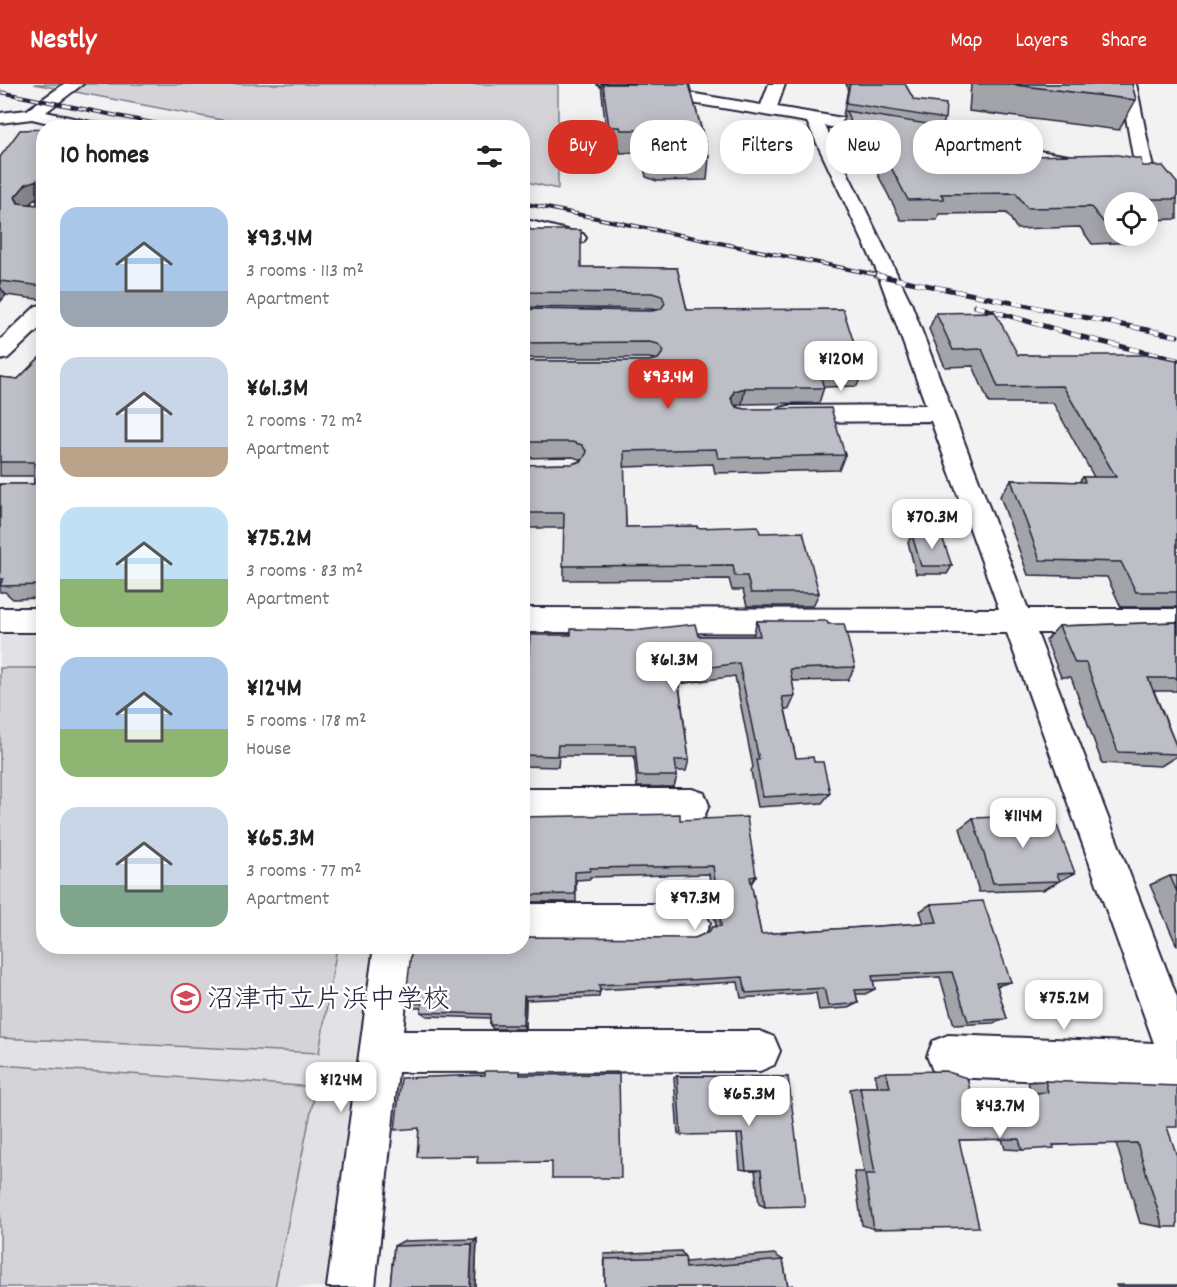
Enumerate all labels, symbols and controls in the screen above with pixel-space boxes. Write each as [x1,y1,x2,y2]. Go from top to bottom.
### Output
text: Nestly [30,22,96,62]
text: Map [951,27,982,57]
text: Layers [1015,27,1068,57]
text: Share [1101,27,1147,57]
chip: Buy [548,120,618,174]
chip: Rent [630,120,708,174]
chip: Filters [720,120,814,174]
chip: New [826,120,901,174]
chip: Apartment [913,120,1043,174]
text: 10 homes [60,138,150,175]
icon: filters [473,140,506,173]
map controls [1104,192,1158,246]
button: locate [1104,192,1158,246]
text: ¥93.4M [246,221,312,258]
icon: home [108,231,180,303]
text: 3 rooms · 113 m² [246,258,364,286]
text: Apartment [246,286,329,314]
pin: ¥120M [799,341,883,392]
text: ¥120M [818,346,864,374]
pin: ¥93.4M [619,359,717,410]
text: ¥93.4M [642,364,694,392]
text: ¥61.3M [246,371,308,408]
icon: home [108,381,180,453]
text: 2 rooms · 72 m² [246,408,362,436]
text: Apartment [246,436,329,464]
pin: ¥70.3M [883,499,981,550]
text: ¥70.3M [906,504,958,532]
text: ¥75.2M [246,521,312,558]
icon: home [108,531,180,603]
text: 3 rooms · 83 m² [246,558,363,586]
text: Apartment [246,586,329,614]
pin: ¥61.3M [625,642,723,693]
text: ¥61.3M [650,647,698,675]
text: ¥124M [246,671,302,708]
icon: home [108,681,180,753]
text: 5 rooms · 178 m² [246,708,367,736]
text: House [246,736,291,764]
pin: ¥114M [981,798,1065,849]
text: ¥114M [1004,803,1042,831]
text: ¥65.3M [246,821,314,858]
icon: home [108,831,180,903]
text: 3 rooms · 77 m² [246,858,362,886]
pin: ¥97.3M [646,880,744,931]
text: ¥97.3M [670,885,720,913]
text: Apartment [246,886,329,914]
pin: ¥75.2M [1015,980,1113,1031]
school or university icon: 沼津市立片浜中学校 [170,982,202,1014]
place label: 沼津市立片浜中学校 [207,982,450,1021]
text: ¥75.2M [1039,985,1089,1013]
pin: ¥124M [299,1062,383,1113]
text: ¥124M [320,1067,362,1095]
pin: ¥65.3M [700,1076,798,1127]
text: ¥65.3M [723,1081,775,1109]
pin: ¥43.7M [951,1088,1049,1139]
text: ¥43.7M [975,1093,1025,1121]

